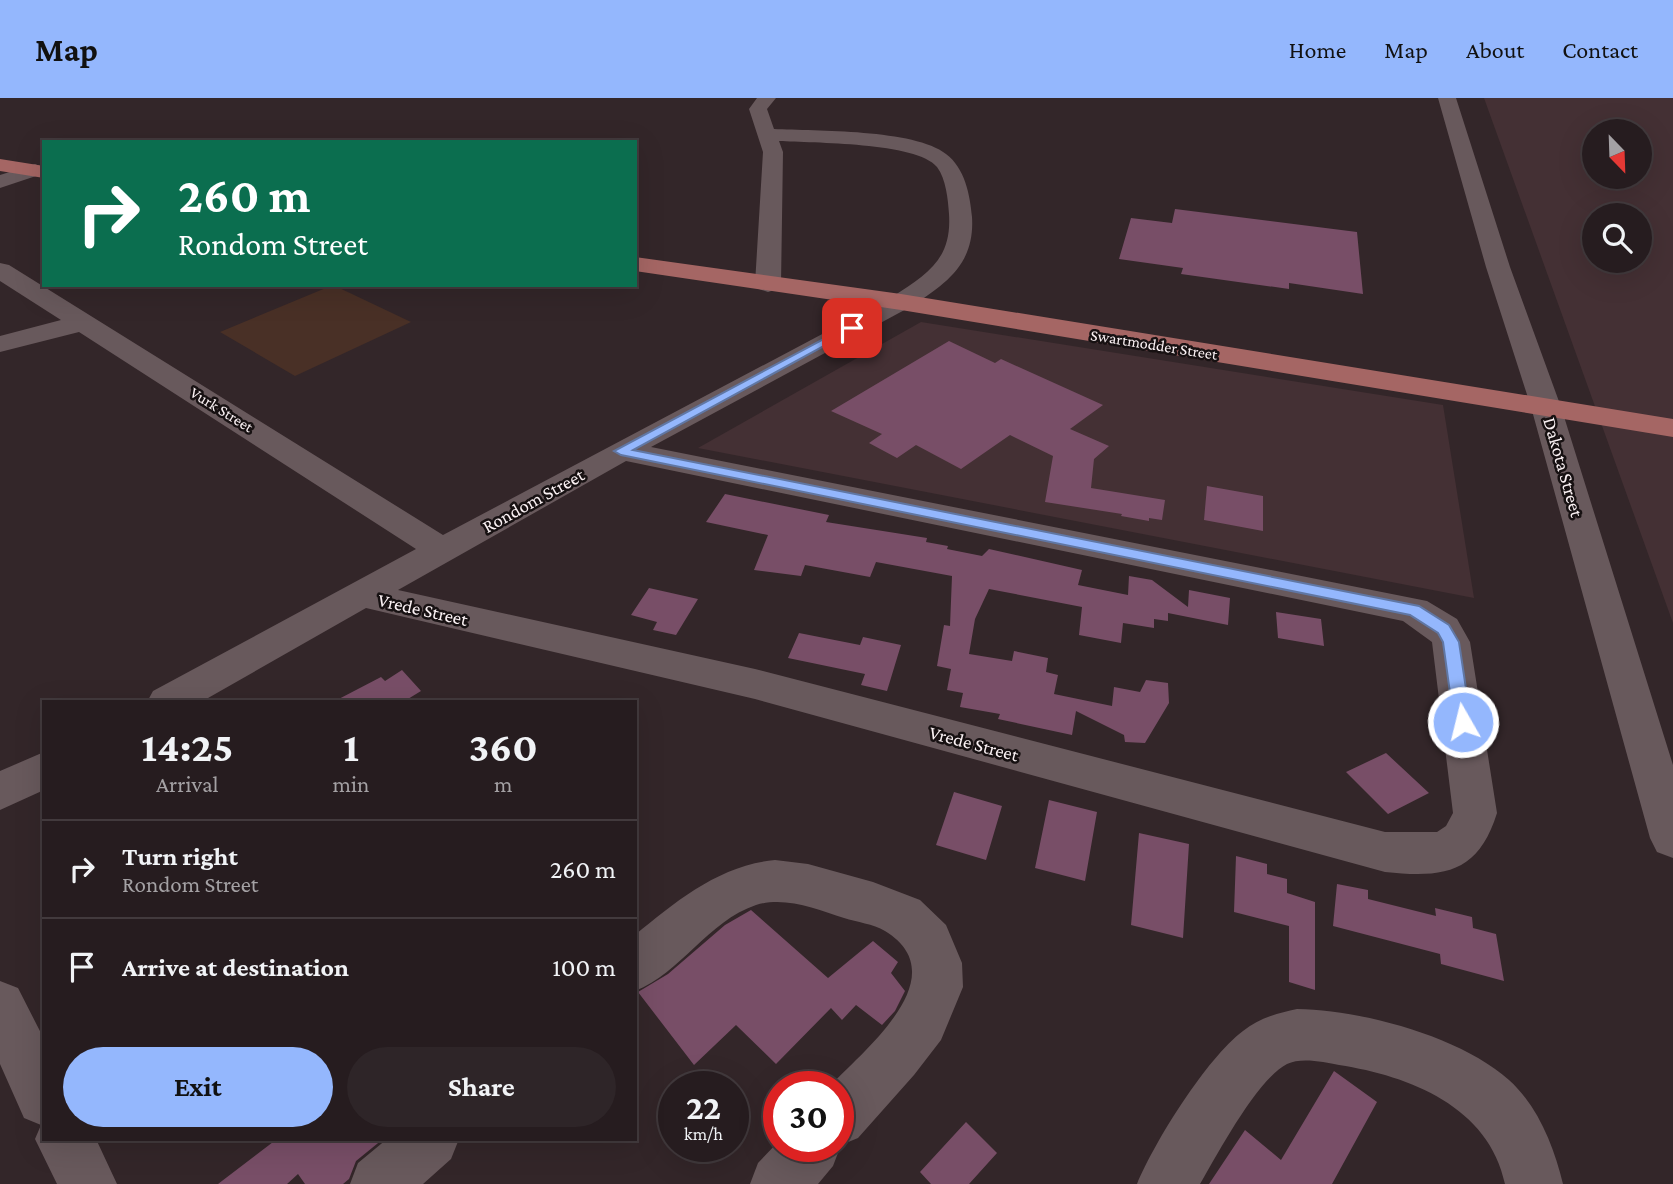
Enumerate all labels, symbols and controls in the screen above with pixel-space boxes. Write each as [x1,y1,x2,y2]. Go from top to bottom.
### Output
text: Map [35,31,98,68]
text: Home [1289,36,1346,63]
text: Map [1384,36,1428,63]
text: About [1466,36,1524,63]
text: Contact [1562,36,1638,63]
north arrow [1582,119,1652,189]
map controls [1582,119,1652,273]
icon: right [63,168,154,259]
text: 260 m [178,168,310,223]
button: search [1582,203,1652,273]
text: Rondom Street [178,226,368,262]
pin [822,298,882,358]
icon: arrive [833,309,871,347]
street label: Swartmodder Street [1089,326,1219,363]
street label: Vurk Street [187,383,257,436]
street label: Dakota Street [1539,415,1588,520]
street label: Rondom Street [479,464,588,537]
street label: Vrede Street [376,589,471,630]
position arrow [1426,685,1500,759]
street label: Vrede Street [927,721,1022,766]
text: 14:25 [141,723,233,770]
text: 1 [343,723,359,770]
text: 360 [469,723,538,770]
text: Arrival [156,771,219,797]
text: min [333,771,369,797]
text: m [494,771,512,797]
text: Turn right [122,842,238,871]
icon: right [63,850,101,888]
text: 260 m [550,855,616,884]
text: Rondom Street [122,871,258,897]
icon: arrive [63,948,101,986]
text: Arrive at destination [122,953,349,982]
text: 100 m [552,953,616,982]
button: Exit [63,1047,333,1127]
button: Share [347,1047,616,1127]
speed limit sign: 30 [763,1071,854,1162]
text: 22 [686,1088,721,1127]
text: km/h [684,1124,723,1144]

